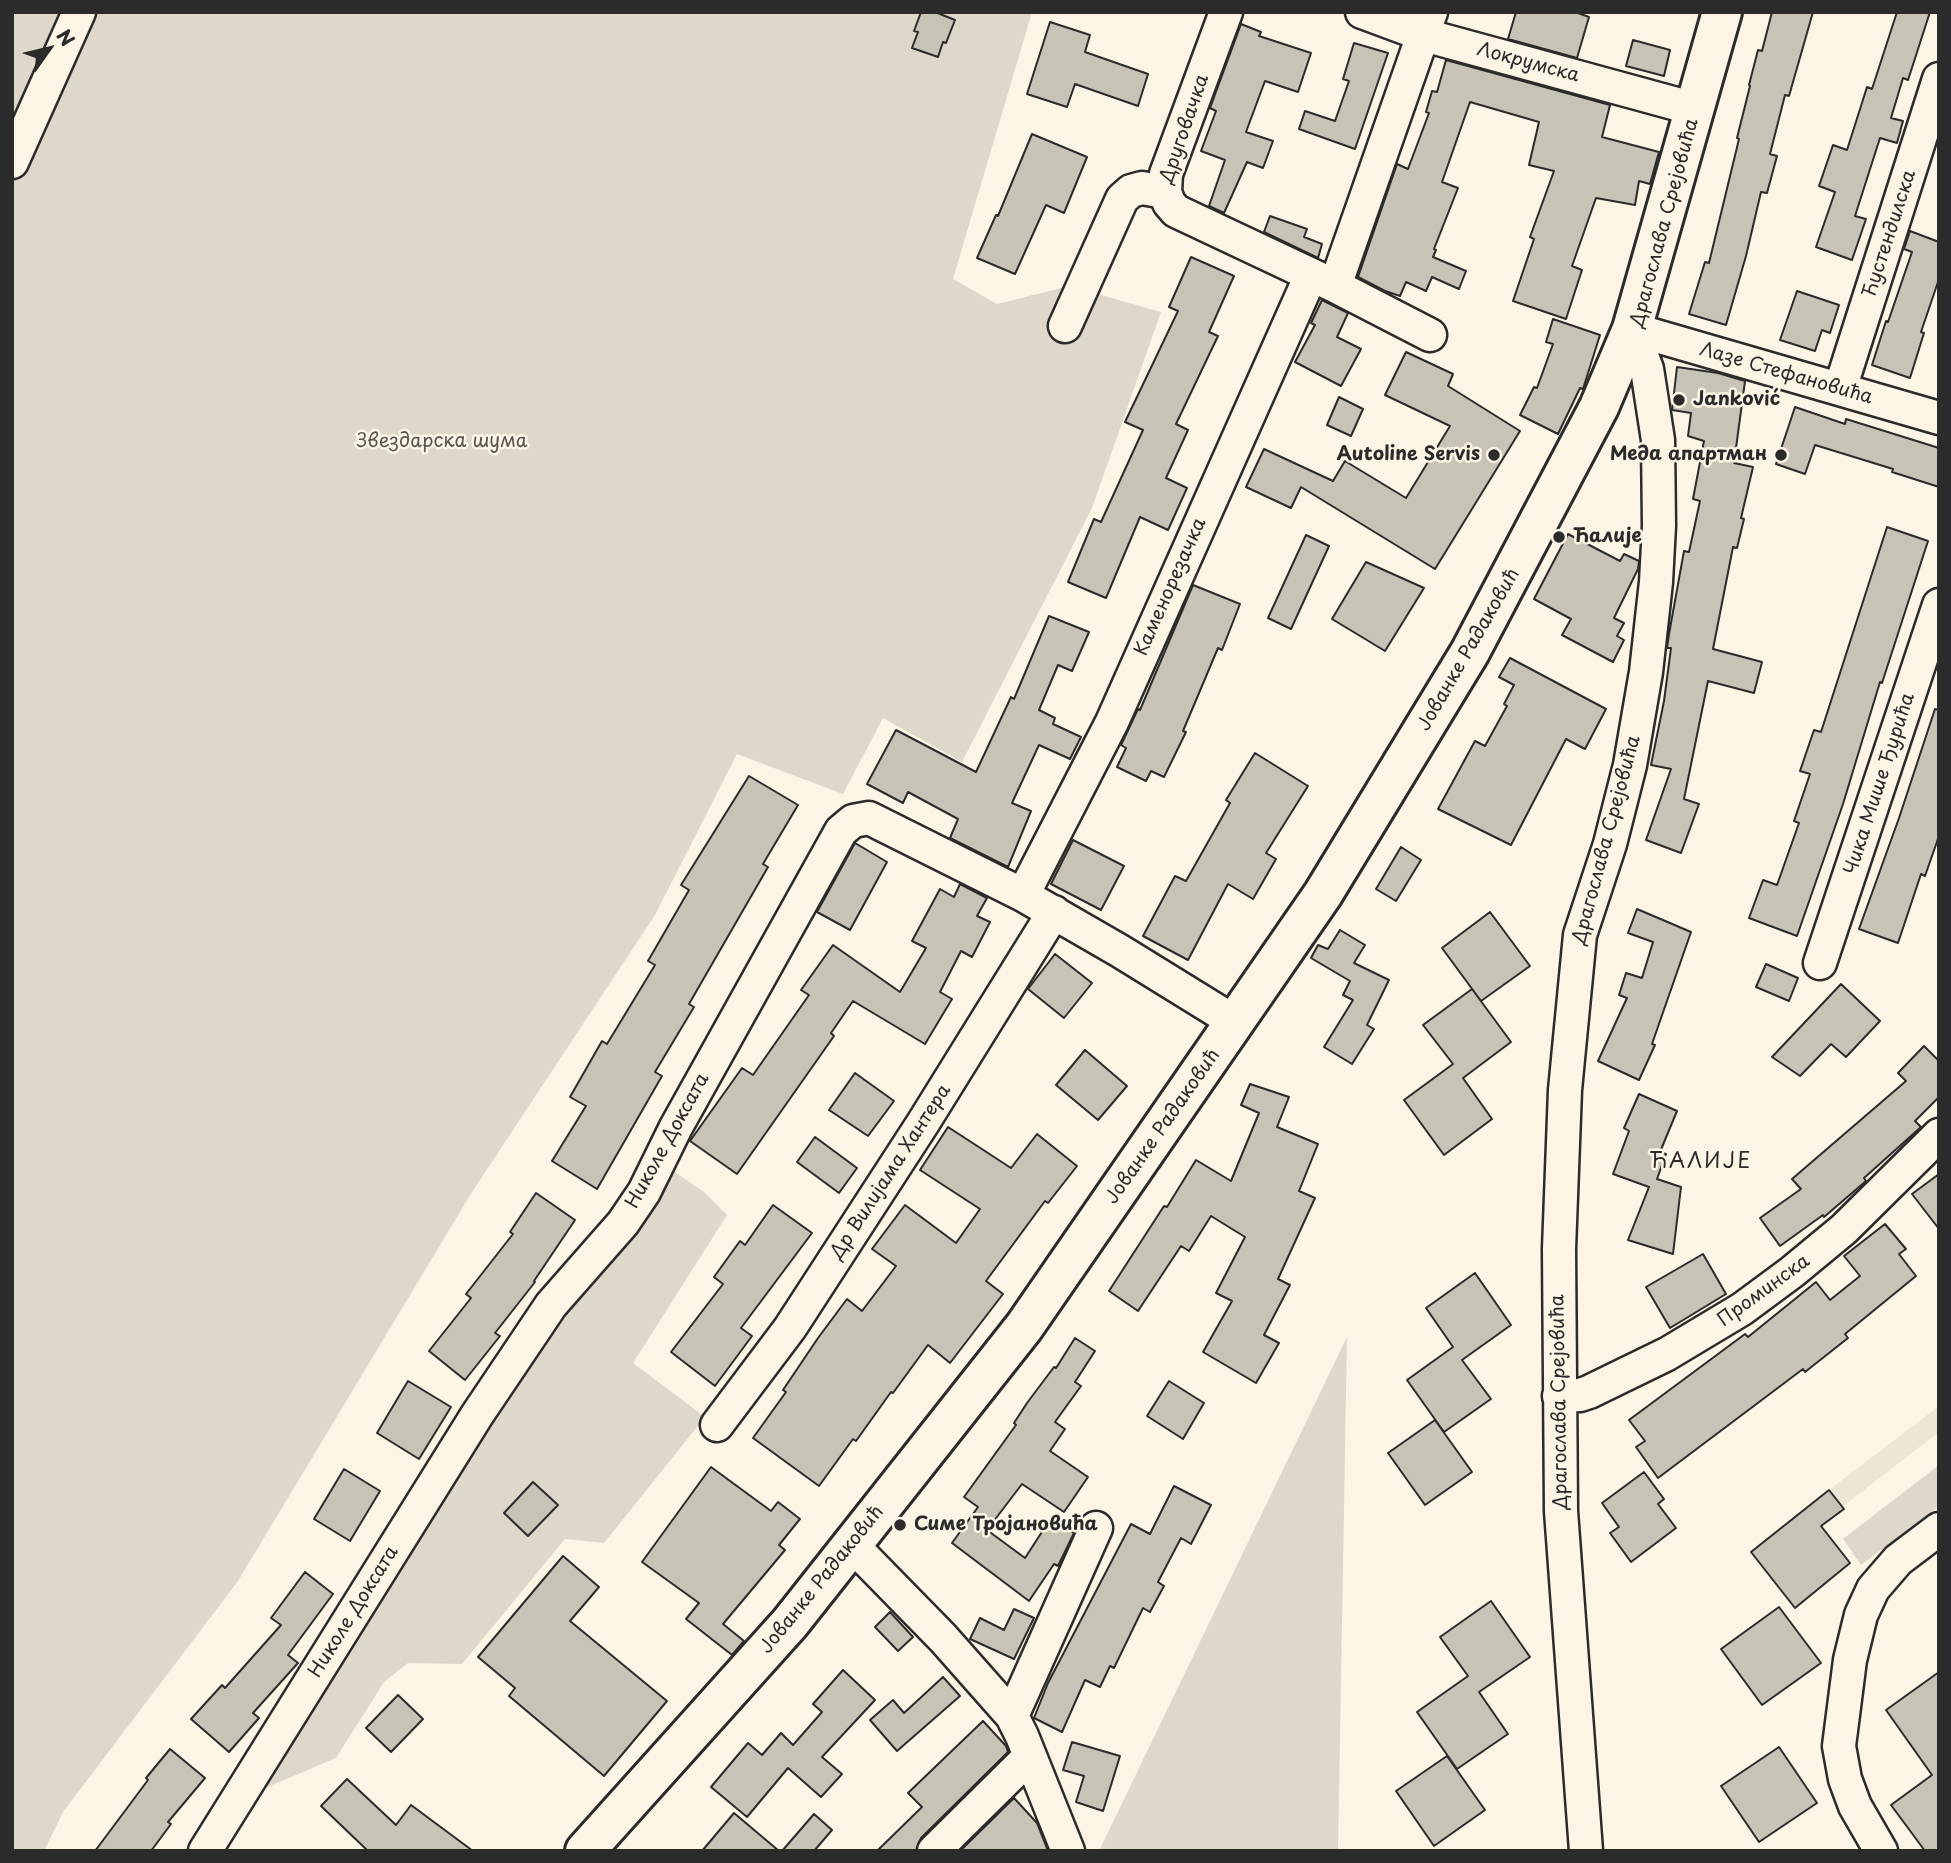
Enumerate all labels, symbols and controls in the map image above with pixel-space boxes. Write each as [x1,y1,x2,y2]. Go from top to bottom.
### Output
north arrow [14,14,84,84]
text: N [51,23,82,51]
street label: Локрумска [1474,38,1582,88]
street label: Друговачка [1156,72,1214,186]
street label: Драгослава Срејовића [1626,116,1704,330]
street label: Ћустендилска [1859,167,1921,301]
street label: Лазе Стефановића [1697,338,1875,410]
place label: Janković [1693,389,1780,411]
marker: Janković [1671,392,1687,408]
park label: Звездарска шума [357,431,527,453]
place label: Autoline Servis [1337,444,1480,466]
place label: Меда апартман [1610,444,1767,466]
marker: Autoline Servis [1486,447,1502,463]
marker: Меда апартман [1773,447,1789,463]
street label: Каменорезачка [1130,515,1212,659]
place label: Ћалије [1573,526,1642,548]
marker: Ћалије [1551,529,1567,545]
street label: Јованке Радаковић [1413,565,1525,735]
street label: Чика Мише Ђурића [1840,690,1920,878]
street label: Драгослава Срејовића [1568,733,1646,947]
street label: Јованке Радаковић [1101,1045,1225,1209]
street label: Николе Доксата [621,1069,715,1213]
street label: Др Вилијама Хантера [826,1080,956,1264]
district label: ЋАЛИЈЕ [1651,1149,1751,1175]
street label: Проминска [1714,1250,1814,1332]
street label: Драгослава Срејовића [1547,1294,1573,1510]
street label: Јованке Радаковић [755,1501,889,1659]
place label: Симе Тројановића [914,1514,1098,1536]
marker: Симе Тројановића [892,1517,908,1533]
street label: Николе Доксата [304,1542,404,1682]

